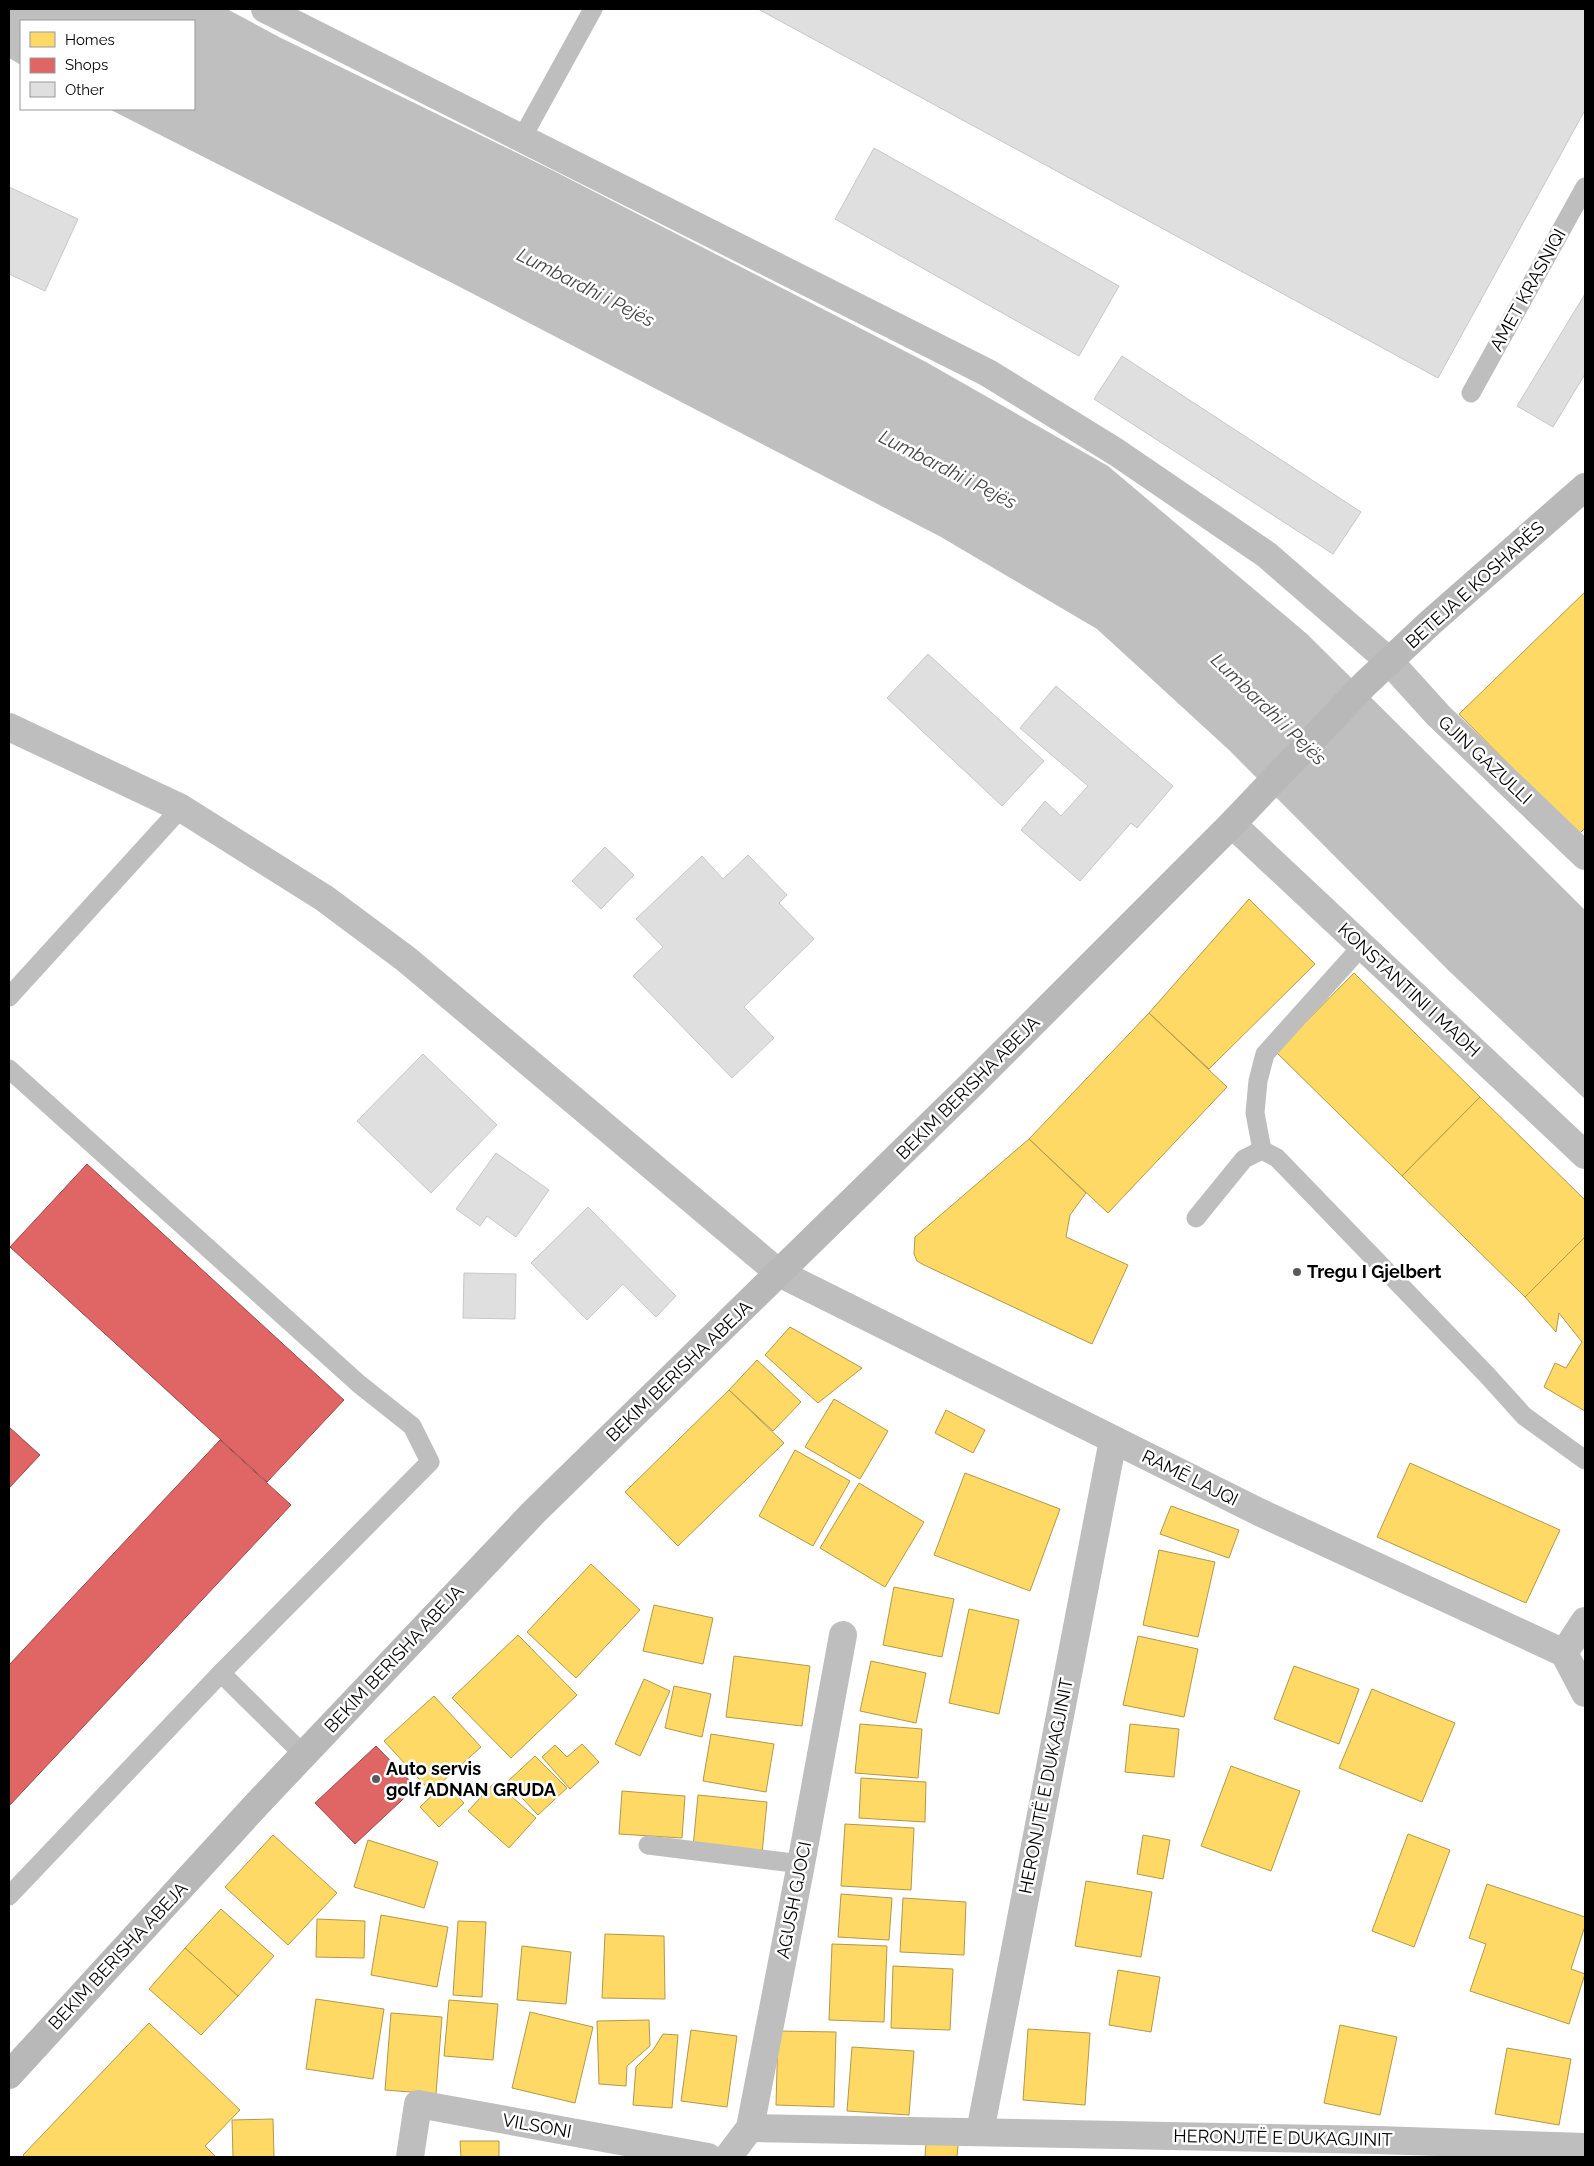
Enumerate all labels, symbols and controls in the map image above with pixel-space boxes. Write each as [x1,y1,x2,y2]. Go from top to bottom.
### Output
legend [20,20,195,110]
text: Homes [65,31,115,49]
text: Shops [65,56,108,74]
text: Other [65,81,105,99]
street label: AMET KRASNIQI [1485,225,1570,355]
water label: Lumbardhi i Pejës [514,243,658,331]
water label: Lumbardhi i Pejës [876,425,1020,513]
street label: BETEJA E KOSHARËS [1401,517,1548,652]
water label: Lumbardhi i Pejës [1207,649,1331,769]
street label: GJIN GAZULLI [1434,711,1536,808]
street label: KONSTANTINI I MADH [1334,918,1485,1061]
street label: BEKIM BERISHA ABEJA [892,1012,1044,1164]
place label: Tregu I Gjelbert [1307,1261,1442,1282]
marker: Tregu I Gjelbert [1291,1266,1303,1278]
street label: BEKIM BERISHA ABEJA [602,1296,756,1446]
street label: RAMĒ LAJQI [1139,1445,1242,1510]
street label: BEKIM BERISHA ABEJA [320,1581,467,1737]
street label: HERONJTË E DUKAGJINIT [1014,1676,1077,1896]
place label: Auto servis golf ADNAN GRUDA [386,1758,557,1800]
marker: Auto servis golf ADNAN GRUDA [370,1773,382,1785]
street label: AGUSH GJOCI [772,1840,815,1960]
street label: BEKIM BERISHA ABEJA [44,1878,191,2034]
street label: VILSONI [501,2109,573,2142]
street label: HERONJTË E DUKAGJINIT [1173,2125,1393,2150]

